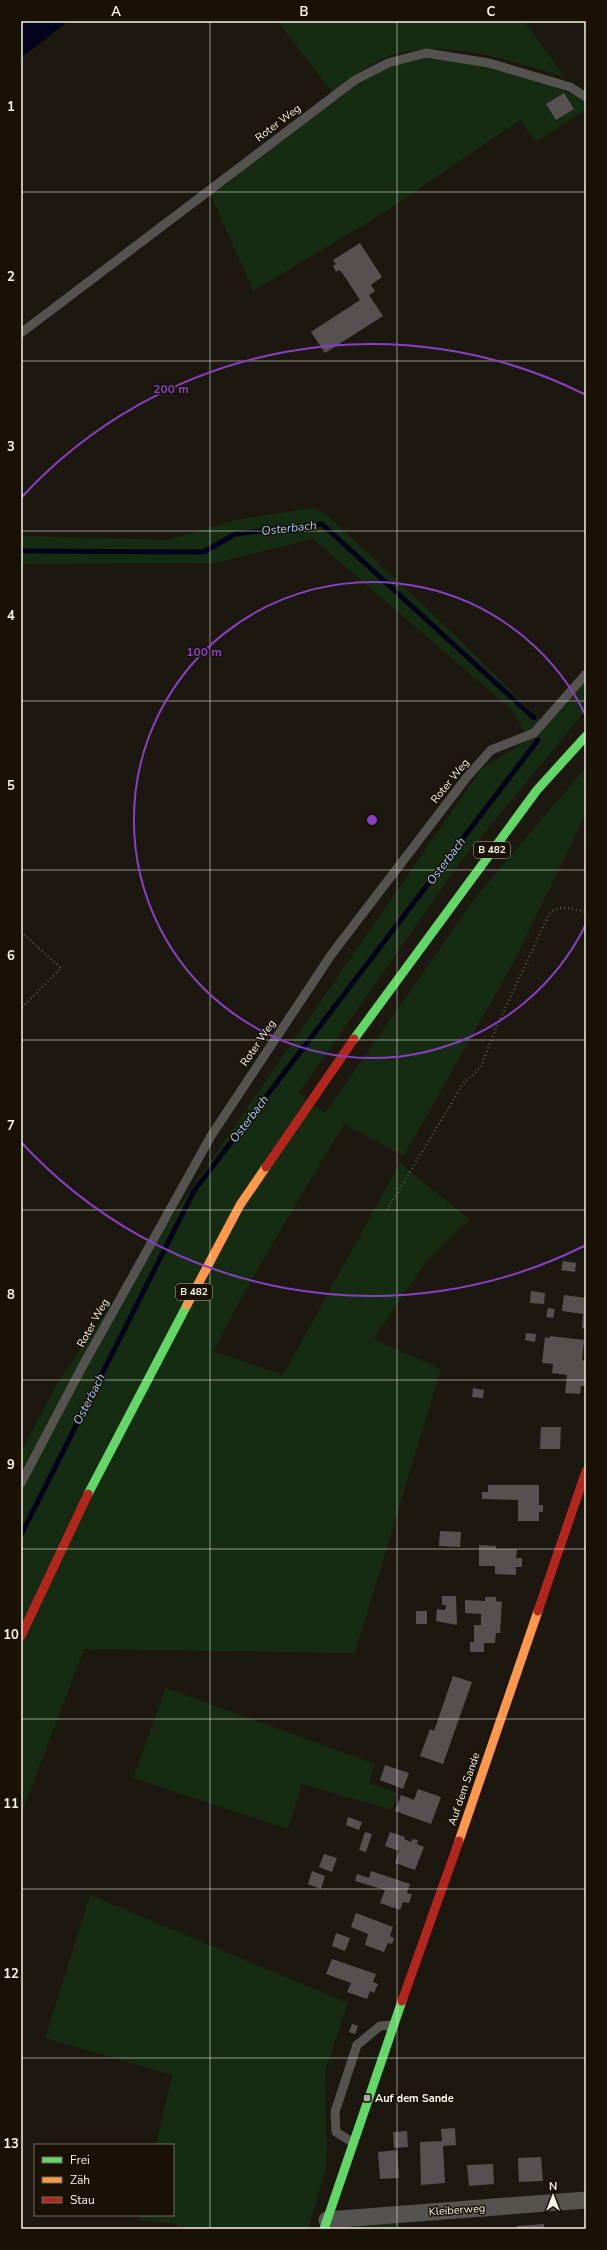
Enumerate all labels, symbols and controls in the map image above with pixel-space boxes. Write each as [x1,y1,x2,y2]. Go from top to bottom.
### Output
text: A [111,3,121,21]
text: B [300,3,309,21]
text: C [487,3,496,21]
text: 1 [7,98,15,116]
street label: Roter Weg [252,101,304,145]
text: 2 [7,268,15,286]
text: 200 m [153,381,189,397]
text: 3 [7,438,15,456]
water label: Osterbach [261,517,318,539]
text: 4 [7,607,15,625]
text: 100 m [186,644,222,660]
street label: Roter Weg [427,755,473,807]
text: 5 [7,777,15,795]
centre of rings [365,813,379,827]
water label: Osterbach [423,834,469,888]
road number: B 482 [474,842,510,858]
text: 6 [7,947,15,965]
street label: Roter Weg [237,1017,279,1069]
water label: Osterbach [226,1092,272,1146]
text: 7 [7,1117,15,1135]
road number: B 482 [176,1284,212,1300]
text: 8 [7,1286,15,1304]
street label: Roter Weg [73,1296,113,1350]
water label: Osterbach [69,1370,109,1427]
text: 9 [7,1456,15,1474]
text: 10 [3,1626,19,1644]
street label: Auf dem Sande [444,1750,484,1828]
text: 11 [3,1795,19,1813]
text: 12 [3,1965,19,1983]
place label: Auf dem Sande [375,2091,454,2106]
marker: Auf dem Sande [362,2093,372,2103]
text: 13 [3,2135,19,2153]
legend [34,2144,174,2216]
text: Frei [70,2152,90,2168]
text: Zäh [70,2172,90,2188]
north arrow [533,2176,573,2216]
text: N [549,2179,557,2194]
text: Stau [70,2192,95,2208]
street label: Kleiberweg [428,2201,486,2219]

